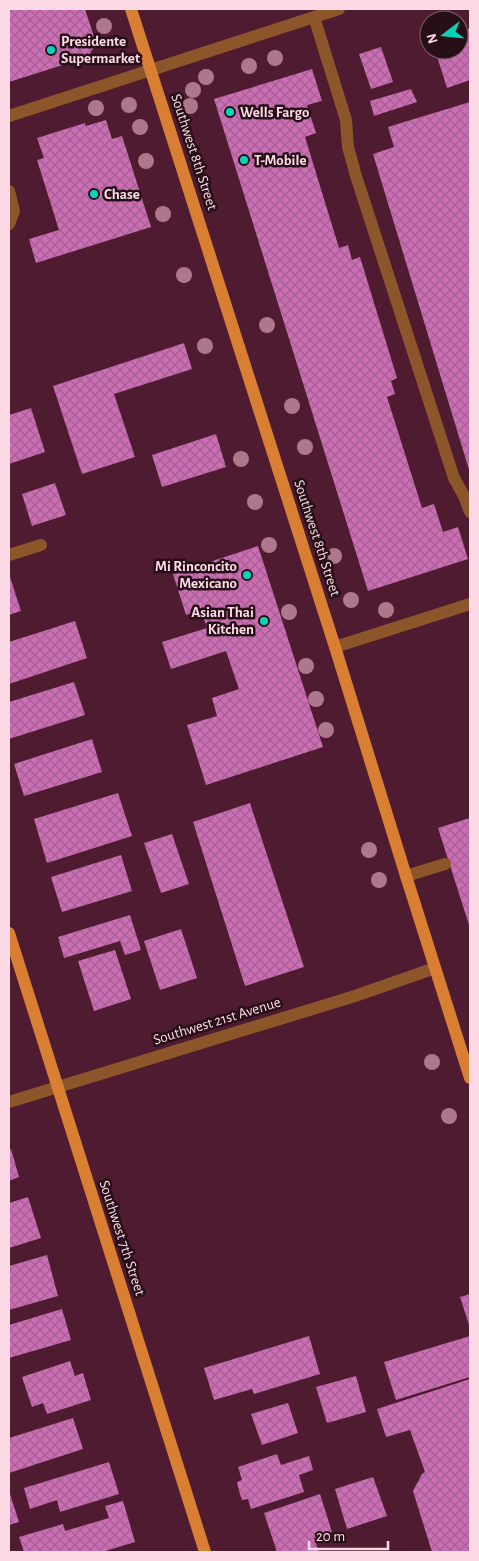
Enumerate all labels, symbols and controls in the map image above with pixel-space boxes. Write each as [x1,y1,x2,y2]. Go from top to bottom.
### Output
north arrow [419,10,469,60]
text: N [424,32,441,45]
place label: Presidente Supermarket [61,34,140,66]
marker: Presidente Supermarket [45,44,57,56]
street label: Southwest 8th Street [168,92,220,212]
place label: Wells Fargo [240,105,309,120]
marker: Wells Fargo [224,106,236,118]
place label: T-Mobile [254,153,307,168]
marker: T-Mobile [238,154,250,166]
place label: Chase [104,187,140,202]
marker: Chase [88,188,100,200]
street label: Southwest 8th Street [291,478,343,598]
place label: Mi Rinconcito Mexicano [155,559,237,591]
marker: Mi Rinconcito Mexicano [241,569,253,581]
place label: Asian Thai Kitchen [191,605,254,637]
marker: Asian Thai Kitchen [258,615,270,627]
street label: Southwest 21st Avenue [152,994,283,1048]
street label: Southwest 7th Street [96,1178,148,1298]
scale bar [309,1518,388,1550]
text: 20 m [316,1529,345,1544]

